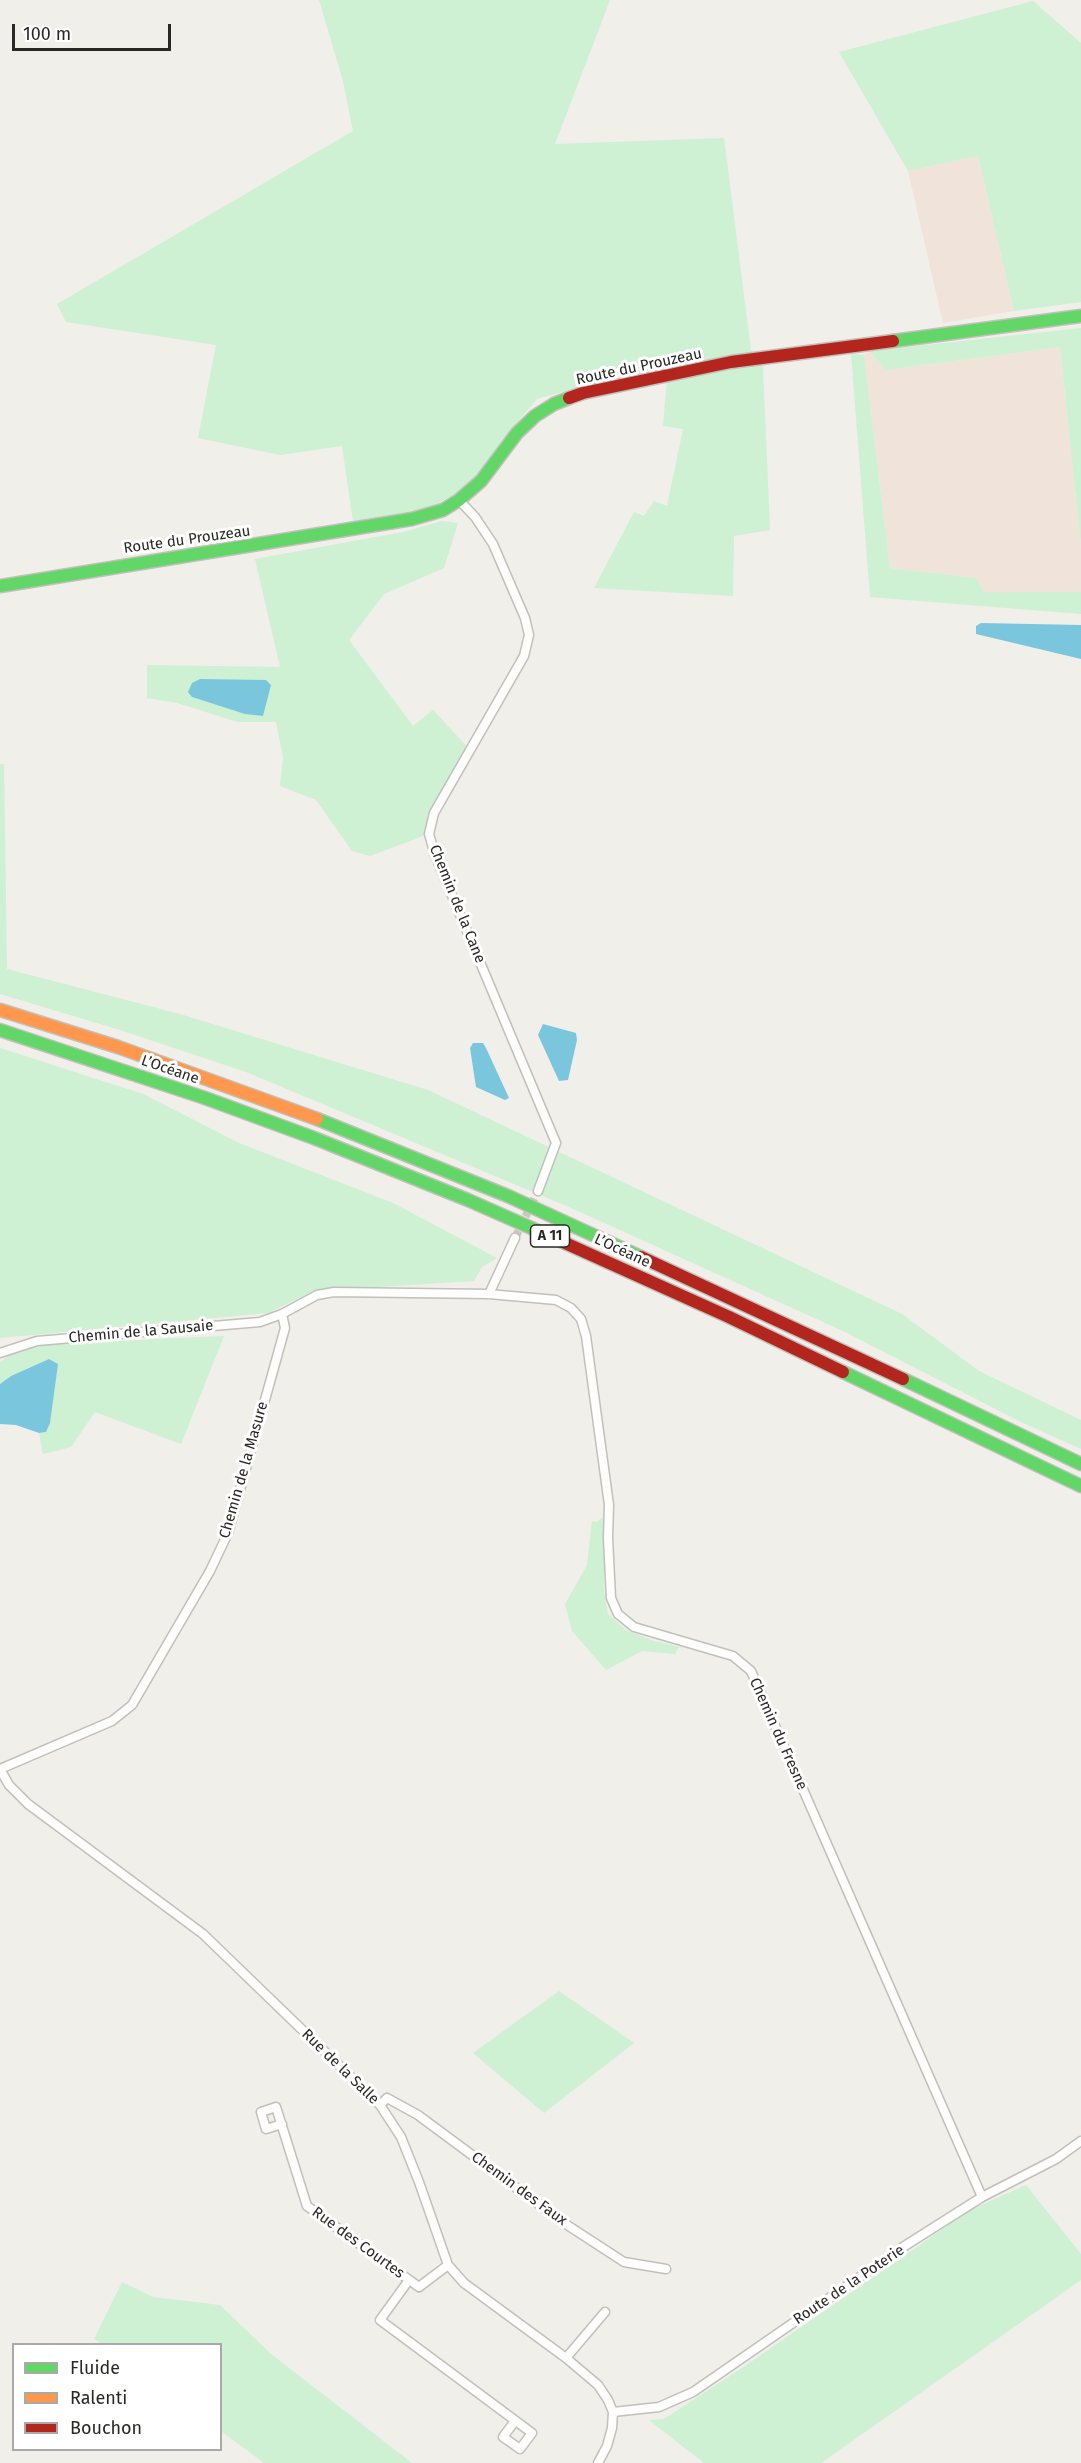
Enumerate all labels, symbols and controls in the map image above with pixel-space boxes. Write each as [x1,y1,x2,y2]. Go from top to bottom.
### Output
scale bar [15,12,174,50]
text: 100 m [23,23,71,45]
street label: Route du Prouzeau [575,345,703,389]
street label: Route du Prouzeau [122,522,252,558]
street label: Chemin de la Cane [425,842,489,966]
street label: L’Océane [139,1052,201,1088]
road number: A 11 [530,1225,570,1247]
street label: L’Océane [591,1230,653,1272]
street label: Chemin de la Sausaie [68,1317,214,1347]
street label: Chemin de la Masure [216,1399,272,1541]
street label: Chemin du Fresne [745,1675,811,1793]
street label: Rue de la Salle [298,2026,382,2108]
street label: Chemin des Faux [468,2148,570,2230]
street label: Rue des Courtes [308,2203,408,2283]
street label: Route de la Poterie [790,2241,908,2329]
legend [12,2343,222,2451]
text: Fluide [70,2357,120,2379]
text: Ralenti [70,2387,127,2409]
text: Bouchon [70,2417,142,2439]

